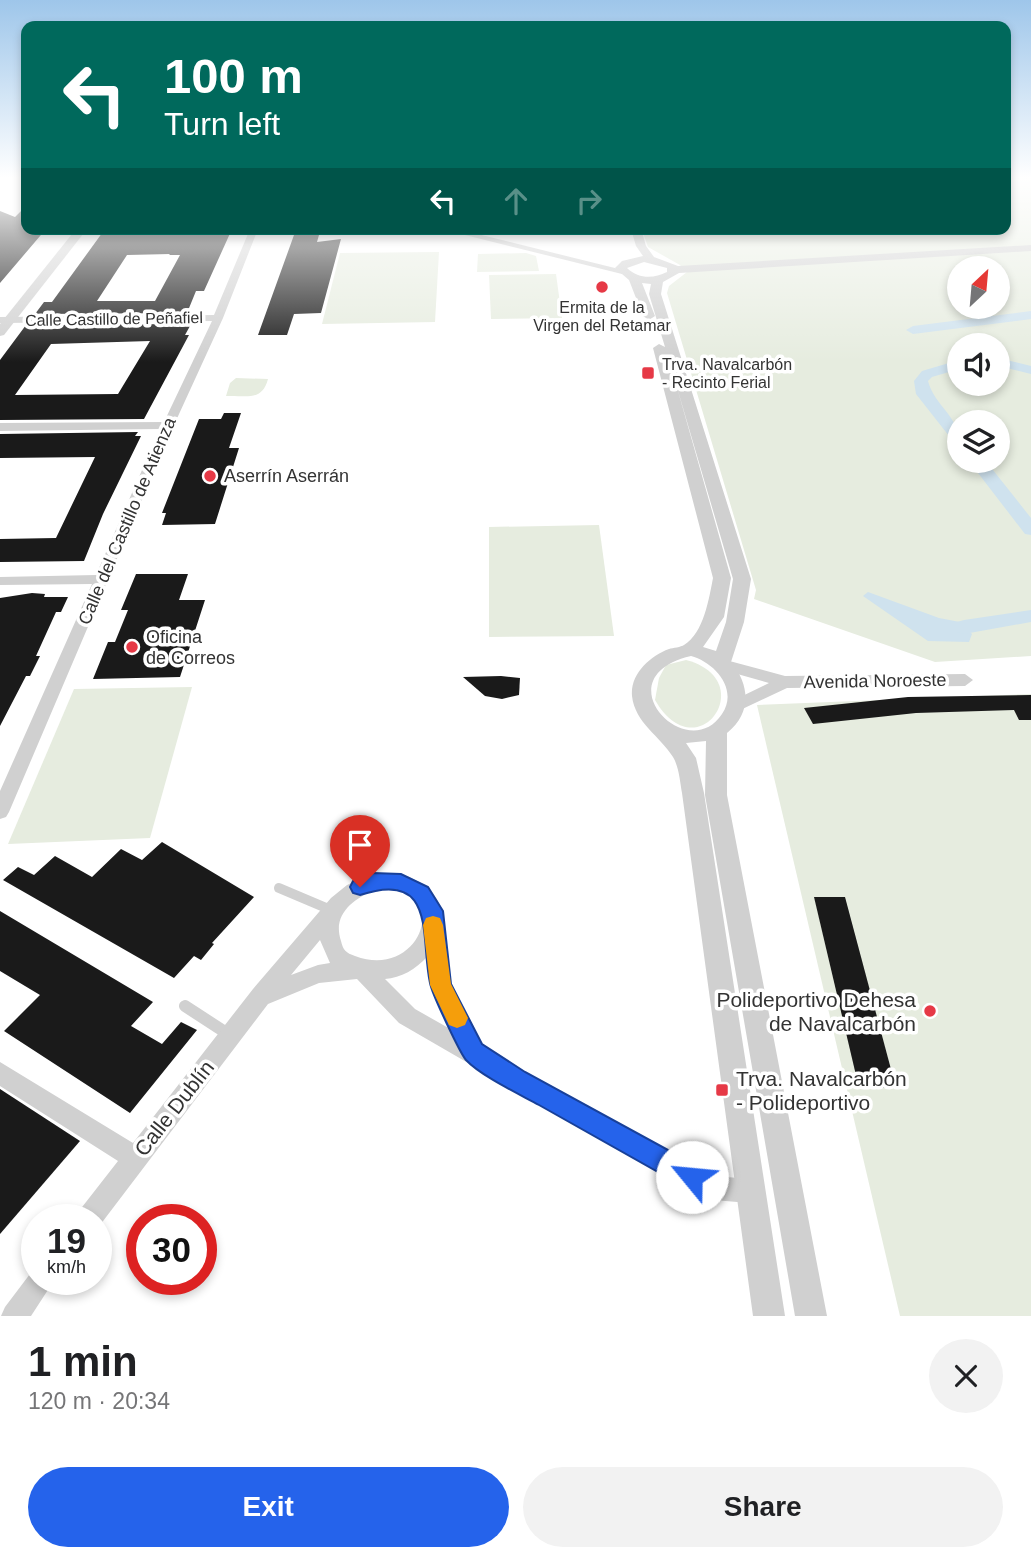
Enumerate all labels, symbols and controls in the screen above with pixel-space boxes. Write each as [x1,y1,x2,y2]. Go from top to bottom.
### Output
icon: left [49,49,140,140]
text: 100 m [164,49,303,103]
text: Turn left [164,106,280,142]
icon: left [424,182,462,220]
icon: ahead [497,182,535,220]
icon: right [570,182,608,220]
north arrow [947,256,1010,318]
map controls [947,256,1010,473]
marker: Ermita de la Virgen del Retamar [594,279,610,295]
place label: Ermita de la Virgen del Retamar [533,299,671,334]
street label: Calle Castillo de Peñafiel [25,309,203,329]
button: sound [947,333,1010,396]
place label: Trva. Navalcarbón - Recinto Ferial [662,356,792,391]
marker: Trva. Navalcarbón - Recinto Ferial [640,365,656,381]
button: layers [947,410,1010,473]
street label: Calle del Castillo de Atienza [74,413,180,628]
place label: Aserrín Aserrán [224,466,349,486]
marker: Aserrín Aserrán [202,468,218,484]
place label: Oficina de Correos [146,627,235,668]
marker: Oficina de Correos [124,639,140,655]
street label: Avenida Noroeste [803,670,947,692]
pin [330,815,390,887]
icon: arrive [341,826,379,864]
place label: Polideportivo Dehesa de Navalcarbón [716,988,916,1035]
marker: Polideportivo Dehesa de Navalcarbón [922,1003,938,1019]
street label: Calle Dublín [130,1056,218,1160]
place label: Trva. Navalcarbón - Polideportivo [736,1067,907,1114]
marker: Trva. Navalcarbón - Polideportivo [714,1082,730,1098]
position arrow [655,1140,729,1214]
speed limit sign: 30 [126,1204,217,1295]
text: 19 [47,1221,86,1260]
text: km/h [47,1257,86,1277]
text: 1 min [28,1338,138,1385]
button: close [929,1339,1003,1413]
text: 120 m · 20:34 [28,1388,170,1414]
button: Exit [28,1467,509,1547]
button: Share [523,1467,1003,1547]

